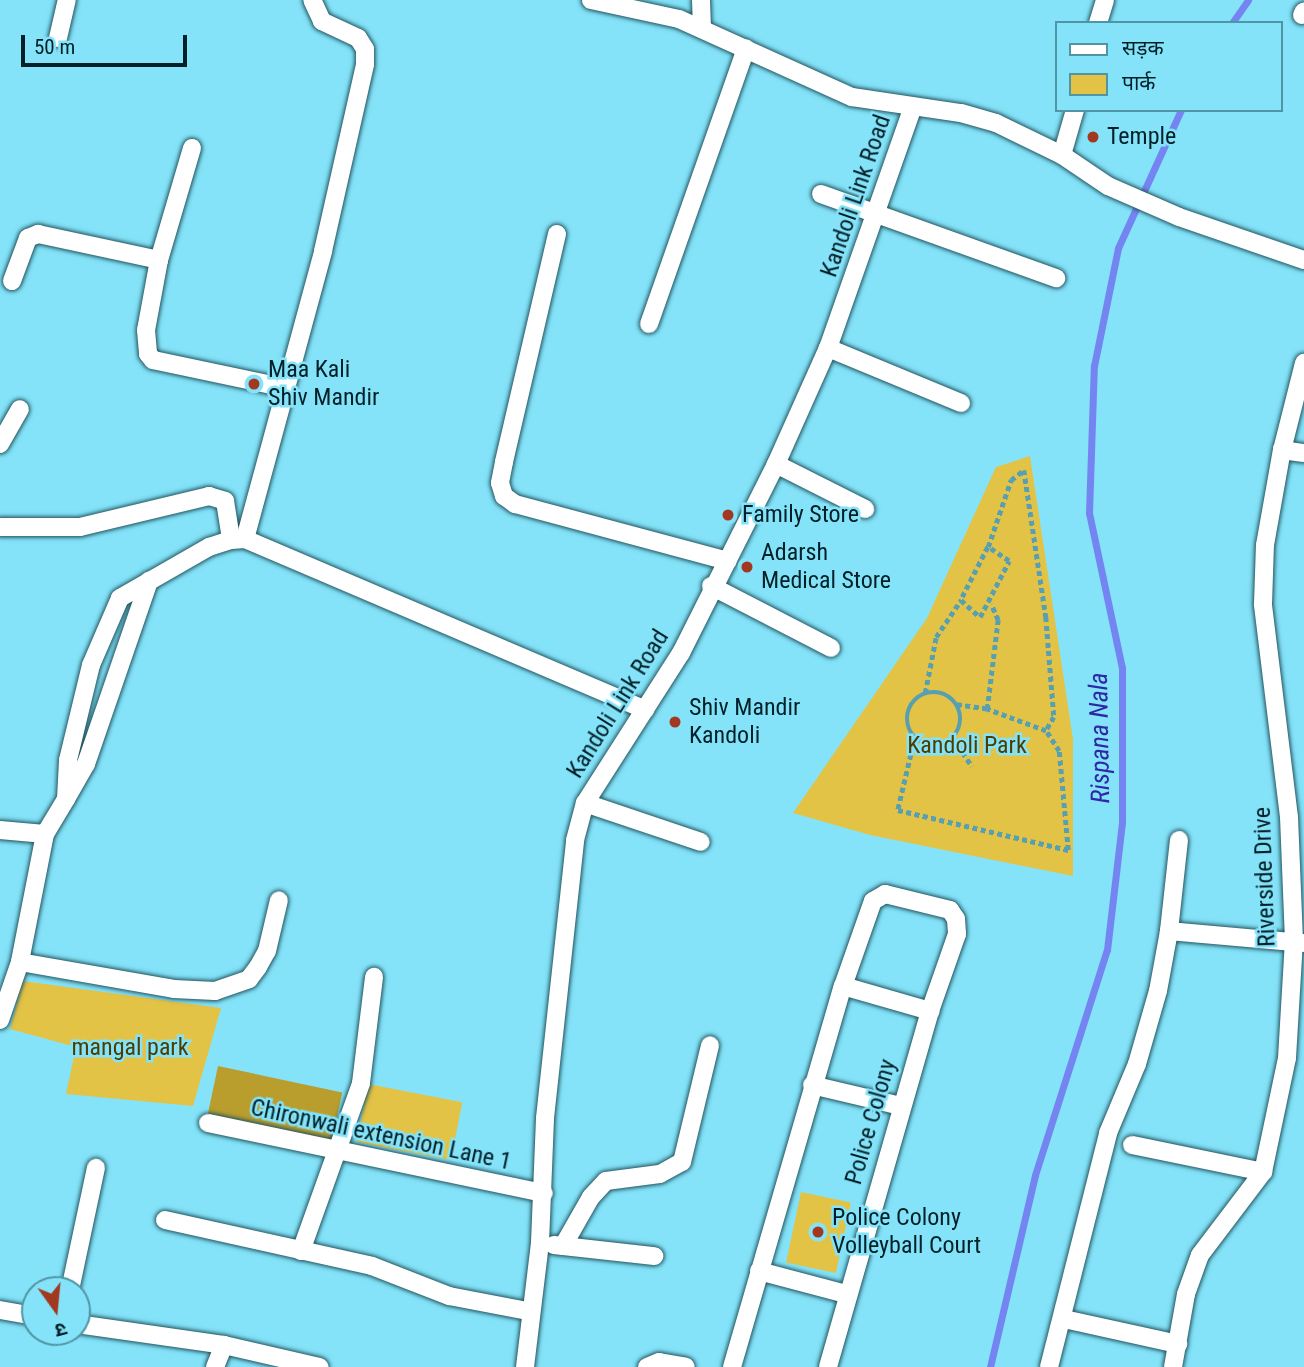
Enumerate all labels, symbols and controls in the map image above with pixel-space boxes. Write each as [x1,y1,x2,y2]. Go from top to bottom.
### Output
scale bar [24,21,191,65]
legend [1056,21,1283,112]
text: 50 m [34,35,75,59]
text: सड़क [1122,36,1164,60]
text: पार्क [1122,71,1156,95]
street label: Kandoli Link Road [815,111,897,281]
place label: Temple [1107,123,1176,151]
marker: Temple [1085,129,1101,145]
place label: Maa Kali Shiv Mandir [268,356,379,412]
marker: Maa Kali Shiv Mandir [246,376,262,392]
place label: Family Store [742,501,859,529]
marker: Family Store [720,507,736,523]
place label: Adarsh Medical Store [761,539,891,595]
marker: Adarsh Medical Store [739,559,755,575]
street label: Kandoli Link Road [561,624,675,784]
water label: Rispana Nala [1083,672,1117,804]
place label: Shiv Mandir Kandoli [689,694,800,750]
marker: Shiv Mandir Kandoli [667,714,683,730]
park label: Kandoli Park [907,732,1027,760]
street label: Riverside Drive [1248,807,1282,947]
park label: mangal park [72,1034,188,1062]
street label: Police Colony [839,1056,903,1188]
street label: Chironwali extension Lane 1 [248,1093,514,1177]
place label: Police Colony Volleyball Court [832,1204,981,1260]
marker: Police Colony Volleyball Court [810,1224,826,1240]
north arrow [21,1276,91,1346]
text: उ [53,1317,69,1342]

